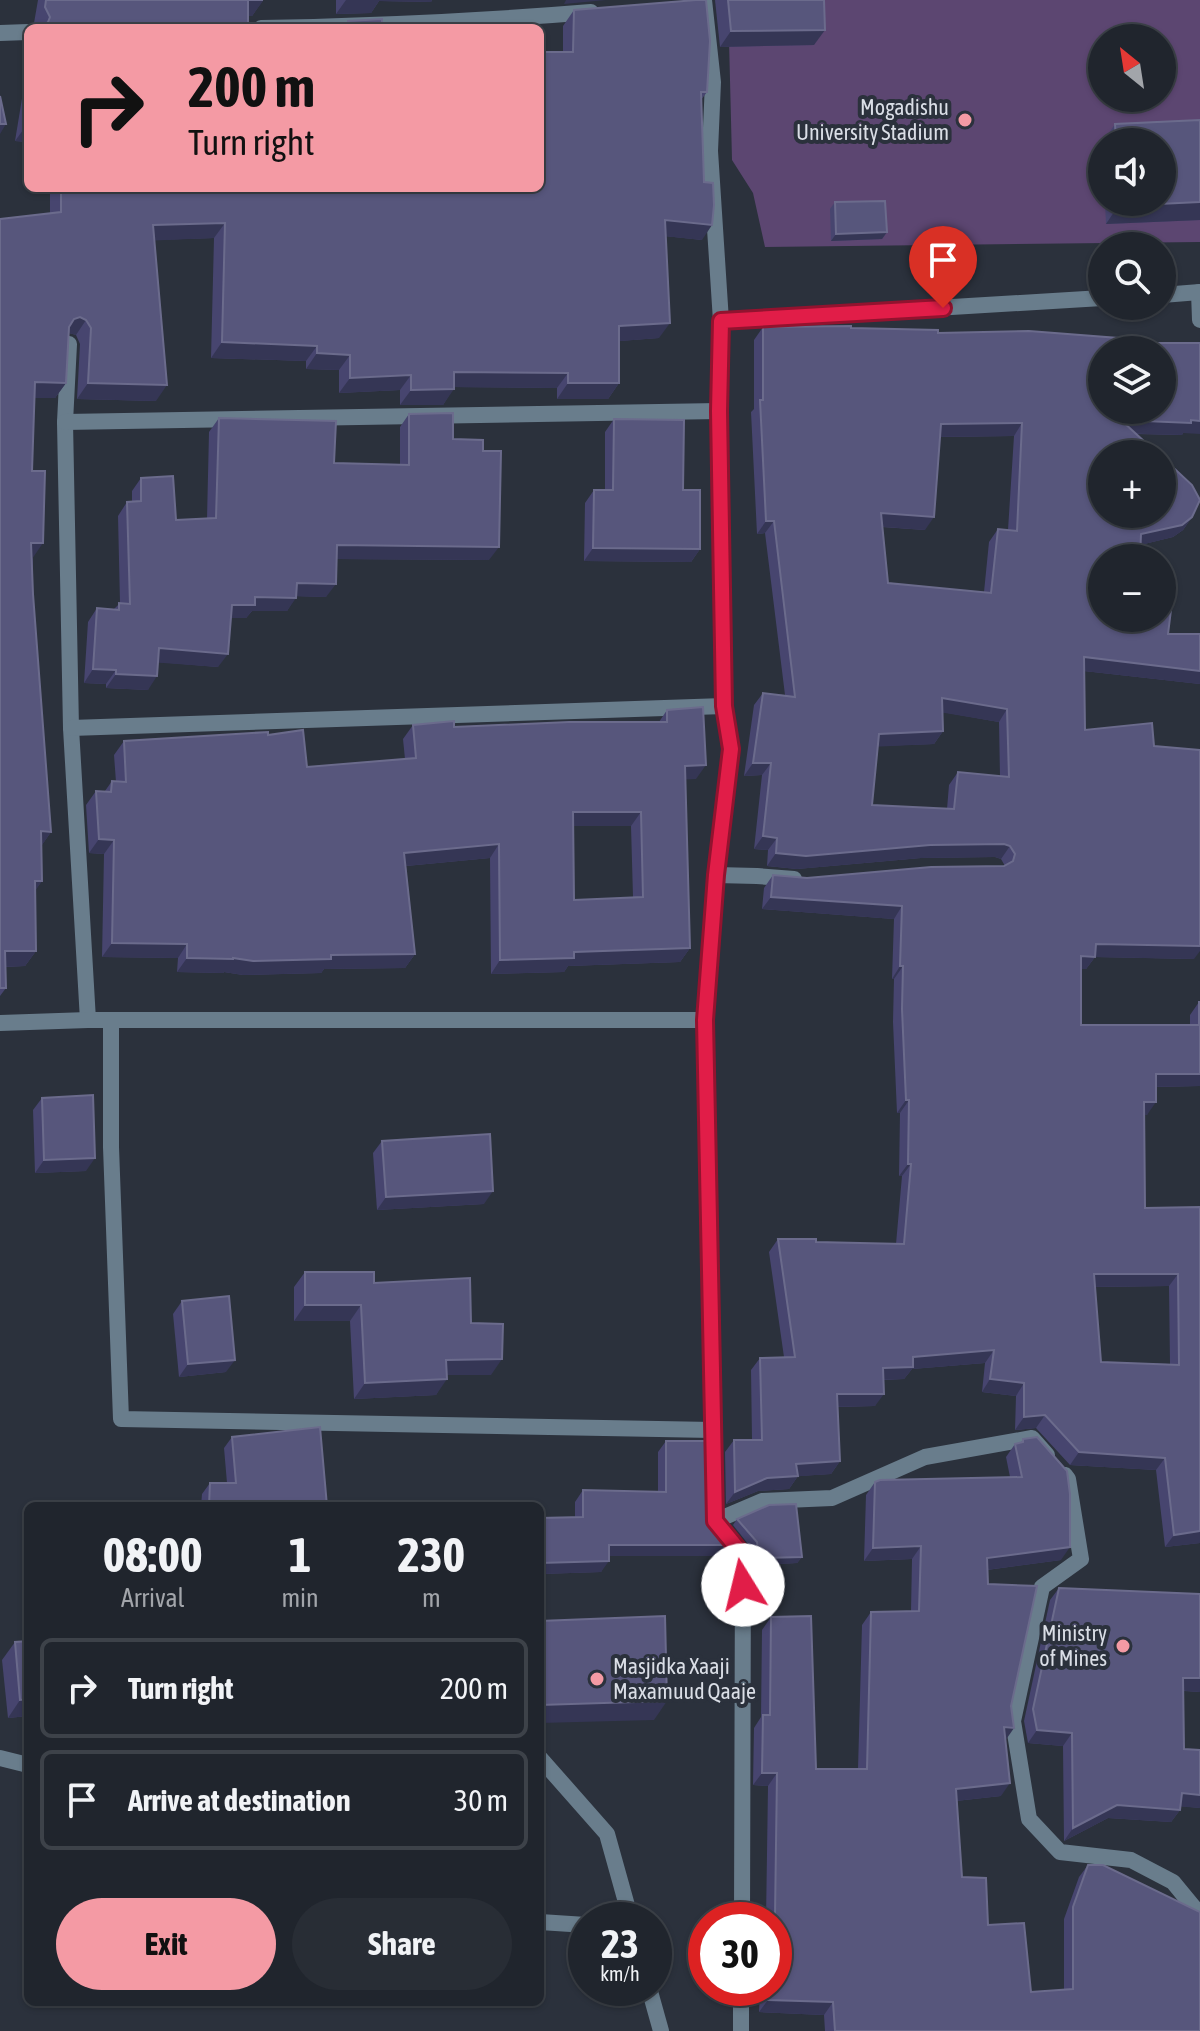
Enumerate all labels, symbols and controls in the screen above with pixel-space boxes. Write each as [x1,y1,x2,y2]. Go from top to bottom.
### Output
north arrow [1088,24,1176,112]
map controls [1088,24,1176,632]
text: 200 m [188,55,315,119]
icon: right [56,56,160,160]
place label: Mogadishu University Stadium [796,94,949,145]
marker: Mogadishu University Stadium [956,111,974,129]
text: Turn right [188,121,315,163]
button: sound [1088,128,1176,216]
pin [909,226,977,308]
button: search [1088,232,1176,320]
icon: arrive [921,238,965,282]
button: layers [1088,336,1176,424]
button: + [1088,440,1176,528]
button: − [1088,544,1176,632]
text: 08:00 [103,1527,203,1582]
text: 1 [289,1527,311,1582]
text: 230 [398,1527,465,1582]
position arrow [701,1543,785,1627]
text: Arrival [121,1583,184,1613]
text: min [281,1583,319,1613]
text: m [422,1583,441,1613]
place label: Ministry of Mines [1039,1620,1107,1671]
marker: Ministry of Mines [1114,1637,1132,1655]
place label: Masjidka Xaaji Maxamuud Qaaje [613,1653,756,1704]
icon: right [60,1666,104,1710]
marker: Masjidka Xaaji Maxamuud Qaaje [588,1670,606,1688]
text: Turn right [128,1671,234,1705]
text: 200 m [440,1671,508,1705]
icon: arrive [60,1778,104,1822]
text: Arrive at destination [128,1783,350,1817]
text: 30 m [454,1783,508,1817]
button: Exit [56,1898,276,1990]
button: Share [292,1898,512,1990]
speed limit sign: 30 [688,1902,792,2006]
text: 23 [601,1921,639,1966]
text: km/h [600,1962,640,1985]

